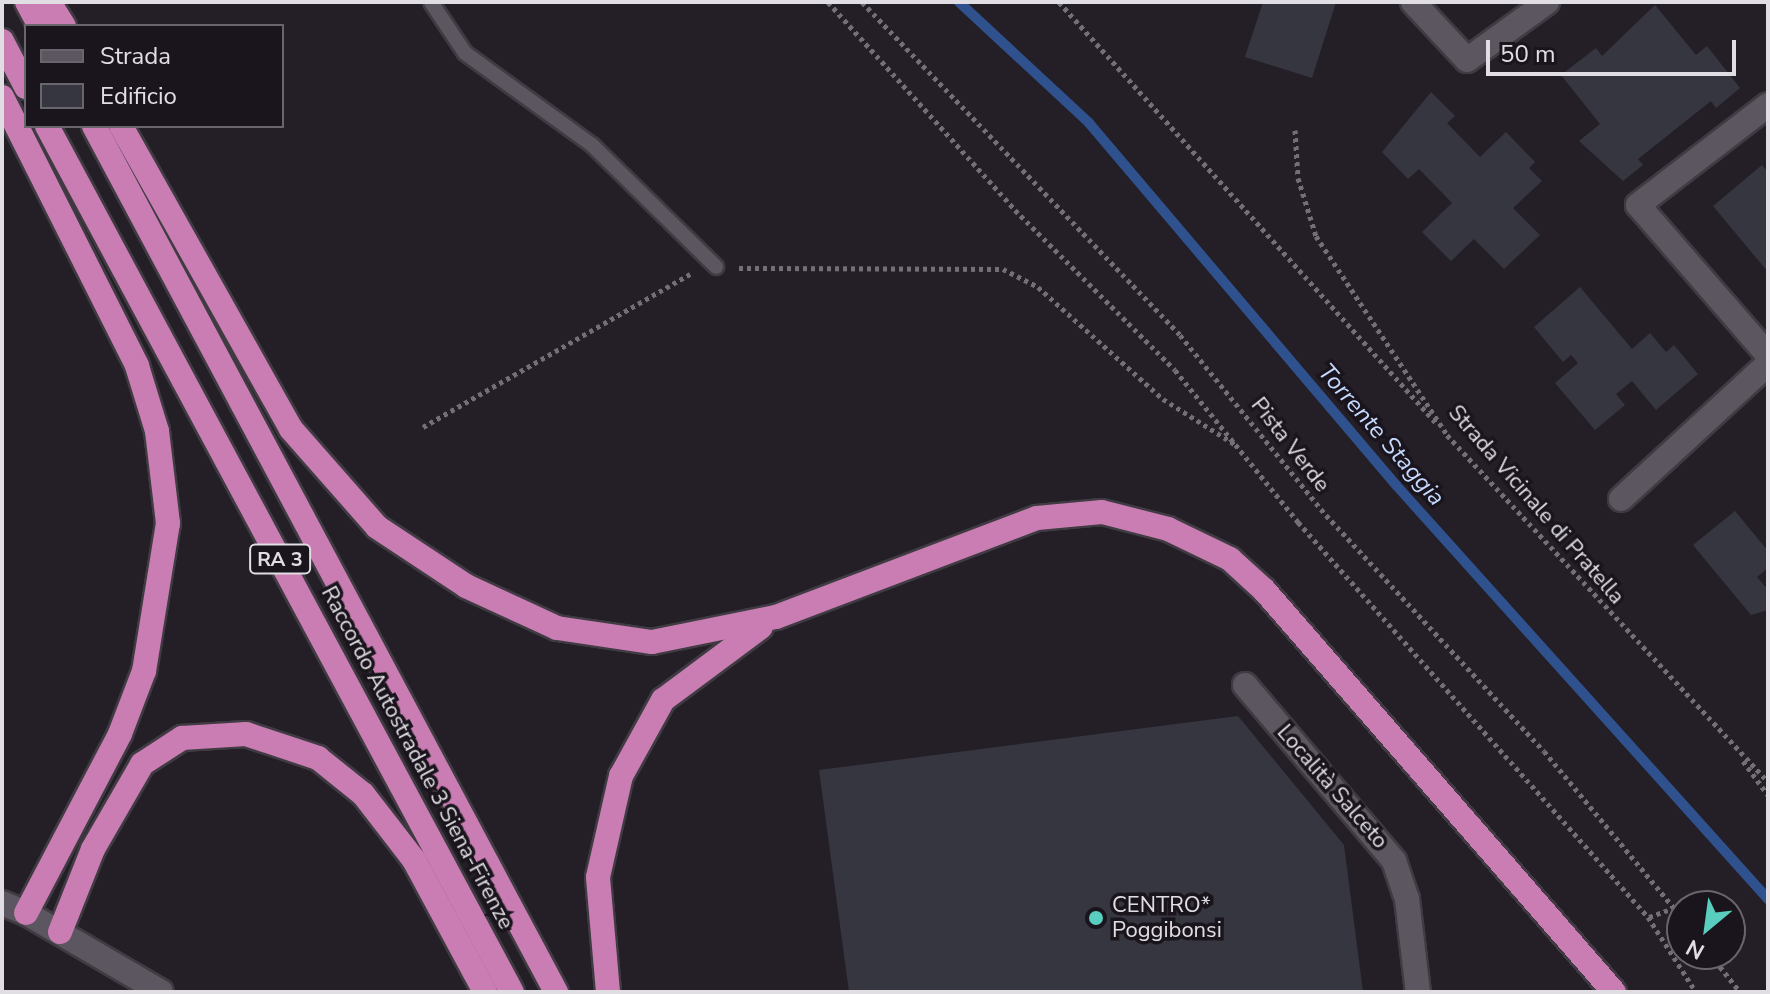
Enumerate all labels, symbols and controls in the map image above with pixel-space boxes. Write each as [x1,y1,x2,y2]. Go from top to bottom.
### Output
legend [24,24,284,128]
scale bar [1490,24,1740,74]
text: 50 m [1500,38,1556,70]
text: Strada [100,40,171,72]
text: Edificio [100,80,177,112]
water label: Torrente Staggia [1311,358,1451,512]
street label: Pista Verde [1245,393,1335,497]
street label: Strada Vicinale di Pratella [1442,400,1630,610]
road number: RA 3 [248,543,312,575]
street label: Raccordo Autostradale 3 Siena-Firenze [315,582,519,934]
street label: Località Salceto [1271,720,1393,854]
north arrow [1666,890,1746,970]
place label: CENTRO* Poggibonsi [1112,892,1222,944]
marker: CENTRO* Poggibonsi [1087,909,1105,927]
text: N [1681,932,1710,966]

